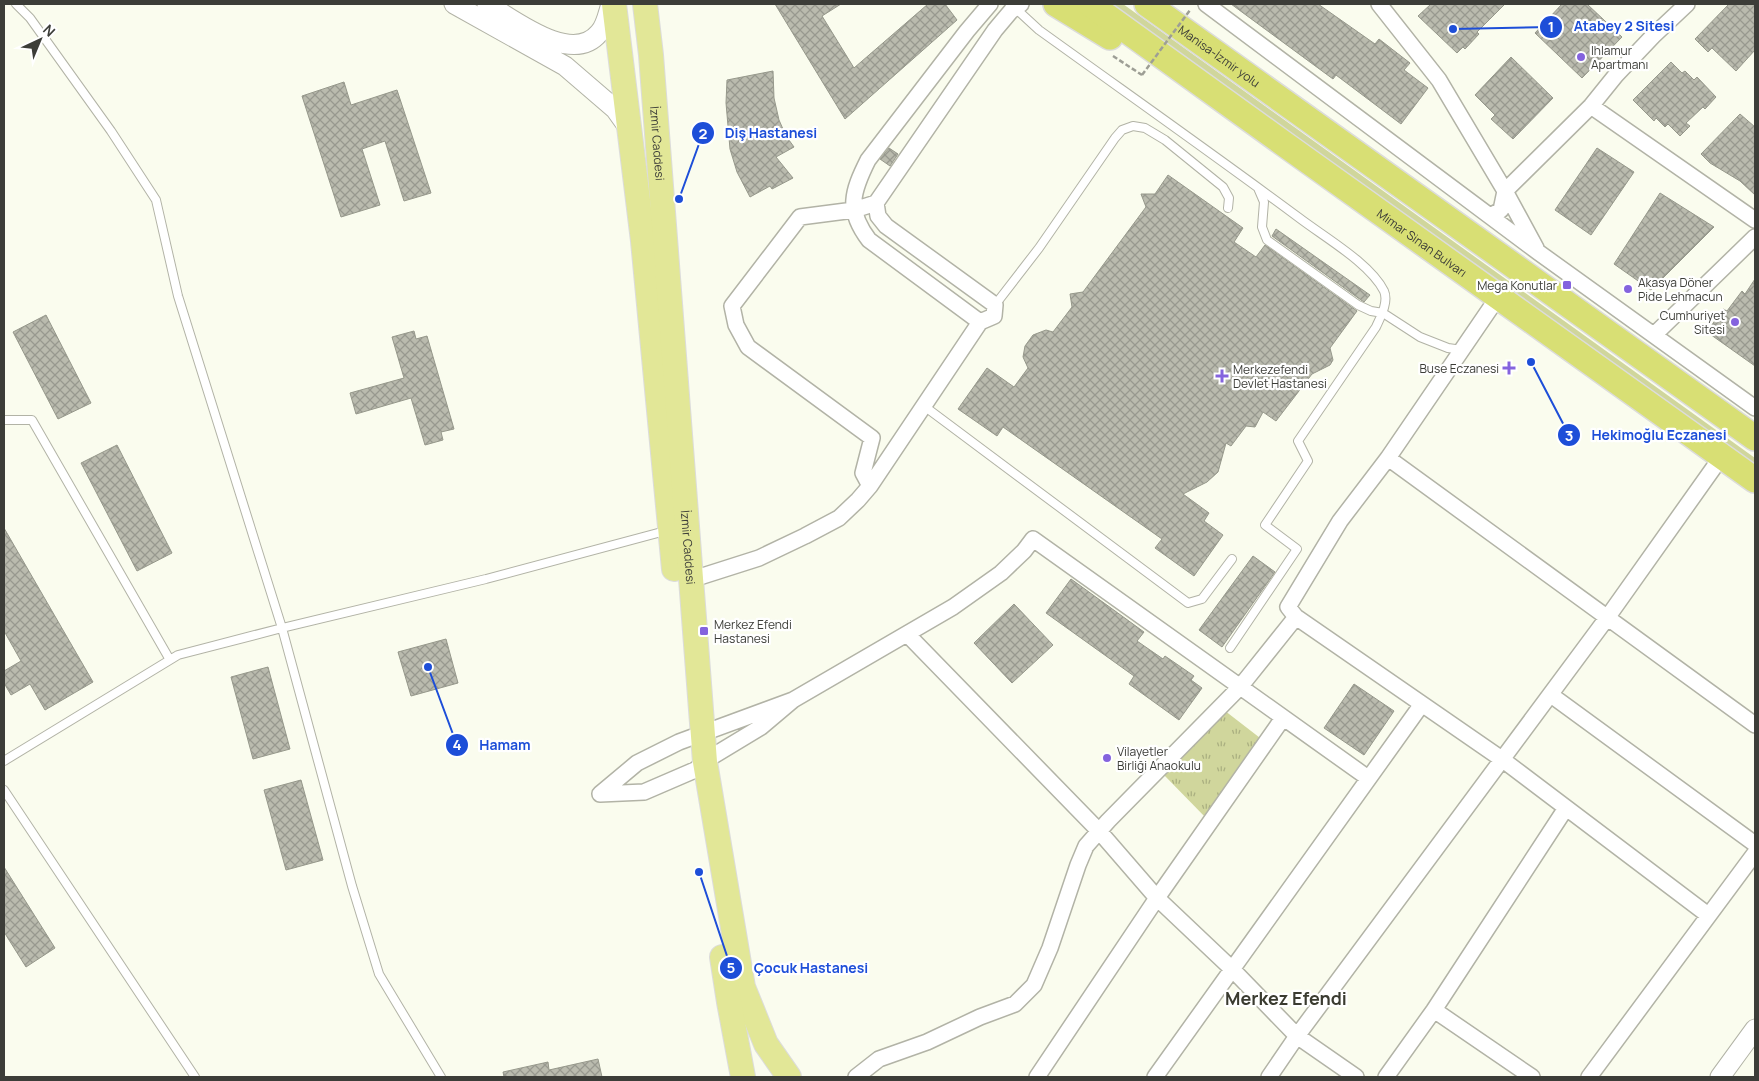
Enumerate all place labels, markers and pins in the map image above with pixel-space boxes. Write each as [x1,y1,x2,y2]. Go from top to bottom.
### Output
callout: Atabey 2 Sitesi [1539,12,1684,41]
place label: Ihlamur Apartmanı [1591,42,1648,73]
marker: Ihlamur Apartmanı [1575,51,1587,63]
callout: Diş Hastanesi [690,119,828,148]
place label: Akasya Döner Pide Lehmacun [1638,274,1723,305]
place label: Mega Konutlar [1477,277,1558,294]
marker: Mega Konutlar [1561,279,1573,291]
marker: Akasya Döner Pide Lehmacun [1622,283,1634,295]
place label: Cumhuriyet Sitesi [1660,307,1725,338]
marker: Cumhuriyet Sitesi [1729,316,1741,328]
place label: Buse Eczanesi [1419,360,1499,377]
place label: Merkezefendi Devlet Hastanesi [1233,361,1327,392]
marker: Buse Eczanesi [1503,362,1515,374]
marker: Merkezefendi Devlet Hastanesi [1215,369,1229,383]
callout: Hekimoğlu Eczanesi [1557,421,1737,450]
place label: Merkez Efendi Hastanesi [714,616,792,647]
marker: Merkez Efendi Hastanesi [698,625,710,637]
callout: Hamam [444,731,540,760]
place label: Vilayetler Birliği Anaokulu [1117,743,1201,774]
marker: Vilayetler Birliği Anaokulu [1101,752,1113,764]
callout: Çocuk Hastanesi [719,954,878,983]

